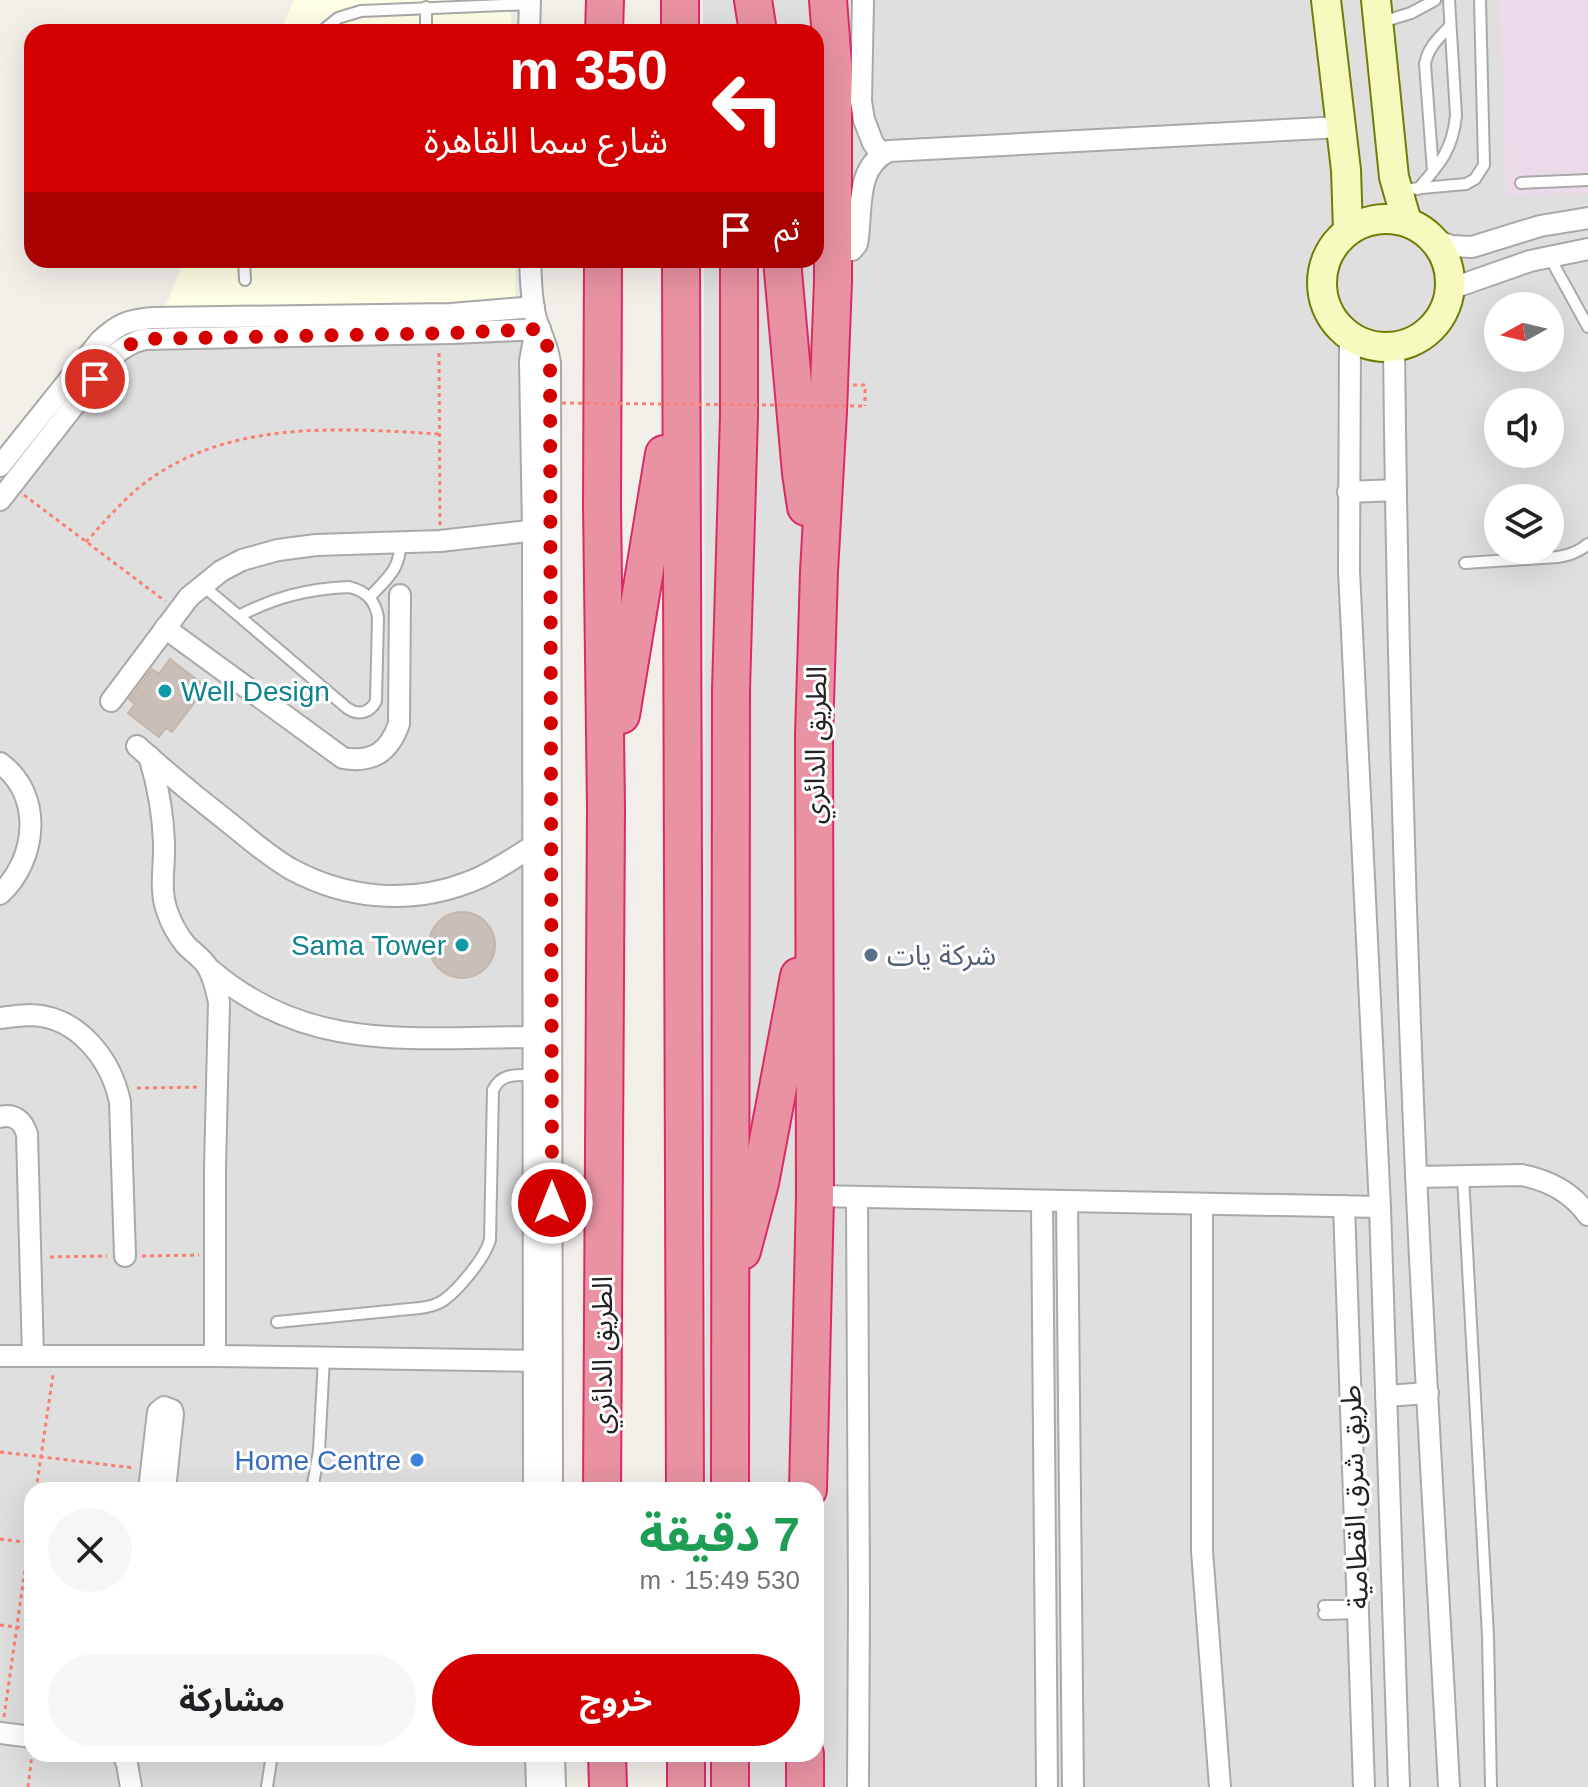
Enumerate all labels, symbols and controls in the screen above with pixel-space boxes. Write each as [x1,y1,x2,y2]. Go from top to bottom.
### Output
text: 350 m [509,38,668,101]
icon: left [696,56,800,160]
text: شارع سما القاهرة [424,120,668,161]
icon: arrive [714,208,758,252]
text: ثم [774,213,800,246]
north arrow [1484,292,1564,372]
map controls [1484,292,1564,564]
pin [61,345,129,413]
icon: arrive [73,357,117,401]
button: sound [1484,388,1564,468]
button: layers [1484,484,1564,564]
street label: الطريق الدائري [799,666,838,824]
place label: Well Design [181,676,330,707]
marker: Well Design [156,682,174,700]
place label: Sama Tower [291,930,446,961]
marker: Sama Tower [453,936,471,954]
place label: شركة يات [887,940,996,972]
marker: شركة يات [862,946,880,964]
position arrow [510,1161,594,1245]
street label: الطريق الدائري [587,1276,623,1434]
street label: طريق شرق القطامية [1335,1384,1376,1610]
place label: Home Centre [234,1445,401,1476]
marker: Home Centre [408,1451,426,1469]
button: close [48,1508,132,1592]
text: 7 دقيقة [639,1508,800,1561]
text: 530 m · 15:49 [640,1565,800,1595]
button: مشاركة [48,1654,416,1746]
button: خروج [432,1654,800,1746]

